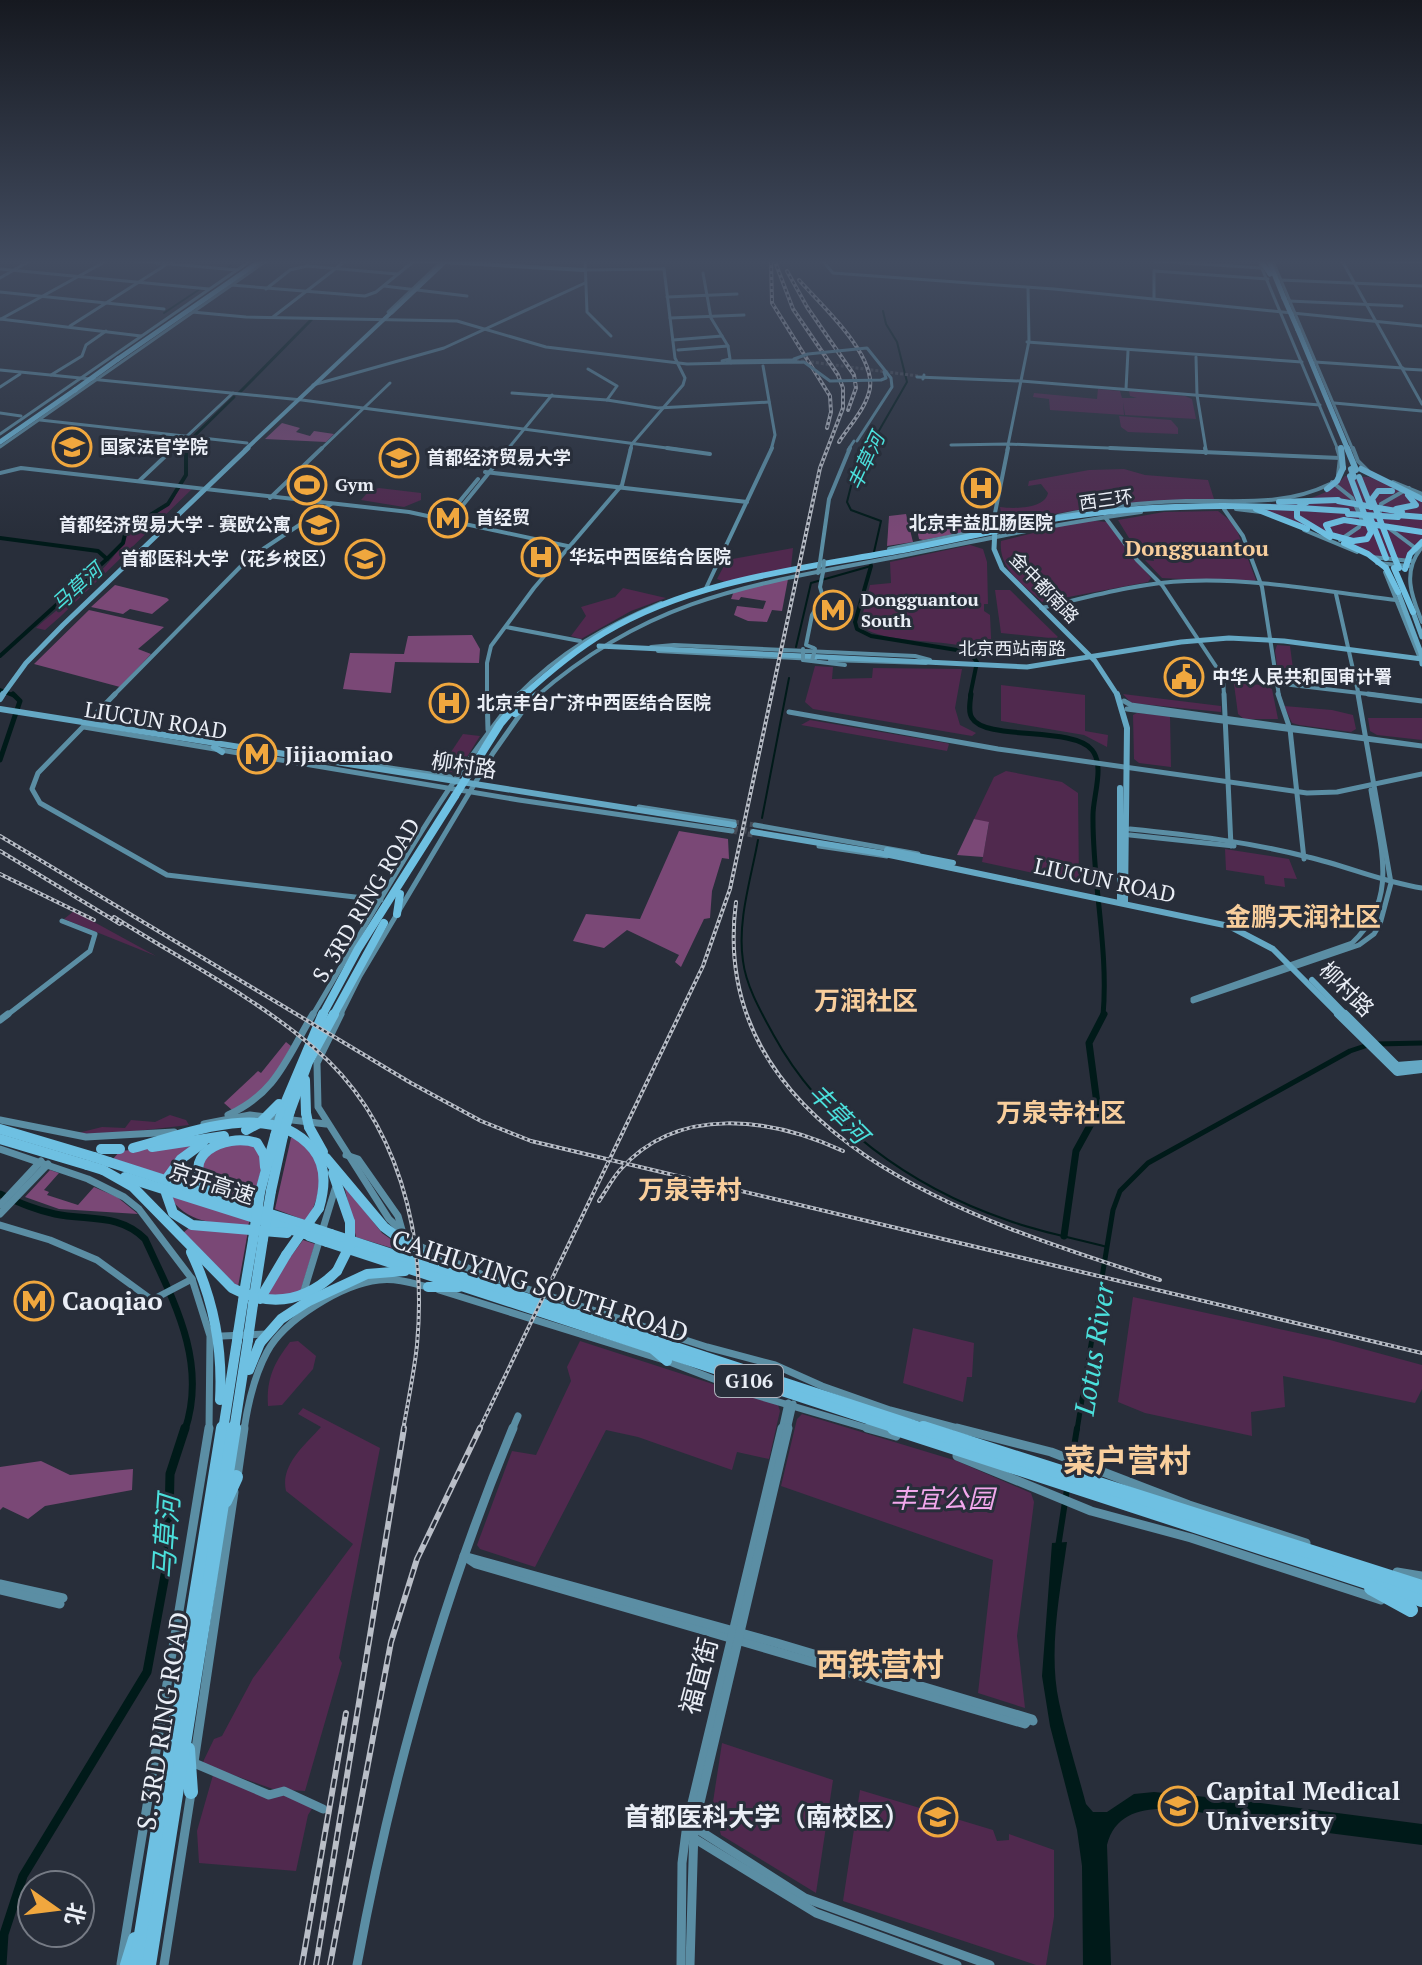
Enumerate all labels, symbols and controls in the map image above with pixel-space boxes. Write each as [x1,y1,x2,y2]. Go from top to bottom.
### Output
water label: 丰草河 [841,424,892,494]
school or university icon: 国家法官学院 [51,426,93,468]
place label: 国家法官学院 [100,434,208,458]
school or university icon: 首都经济贸易大学 [378,437,420,479]
place label: 首都经济贸易大学 [427,445,571,469]
sports icon: Gym [286,464,328,506]
hospital icon: 北京丰益肛肠医院 [960,467,1002,509]
place label: Gym [335,472,374,496]
street label: 西三环 [1077,483,1134,515]
metro station icon: 首经贸 [427,497,469,539]
school or university icon: 首都经济贸易大学 - 赛欧公寓 [298,504,340,546]
place label: 首经贸 [476,505,530,529]
place label: 北京丰益肛肠医院 [909,510,1053,534]
place label: 首都经济贸易大学 - 赛欧公寓 [59,512,291,536]
district label: Dongguantou [1125,533,1269,562]
hospital icon: 华坛中西医结合医院 [520,536,562,578]
school or university icon: 首都医科大学（花乡校区） [344,538,386,580]
place label: 华坛中西医结合医院 [569,544,731,568]
place label: 首都医科大学（花乡校区） [121,546,337,570]
street label: 金中都南路 [1005,547,1085,628]
water label: 马草河 [45,554,111,617]
place label: Dongguantou South [861,587,979,632]
metro station icon: Dongguantou South [812,589,854,631]
street label: 北京西站南路 [958,636,1066,660]
public building icon: 中华人民共和国审计署 [1163,656,1205,698]
place label: 中华人民共和国审计署 [1212,664,1392,688]
hospital icon: 北京丰台广济中西医结合医院 [428,682,470,724]
place label: 北京丰台广济中西医结合医院 [477,690,711,714]
street label: LIUCUN ROAD [83,694,229,745]
metro station icon: Jijiaomiao [236,733,278,775]
place label: Jijiaomiao [285,739,393,768]
street label: 柳村路 [429,745,499,784]
street label: S. 3RD RING ROAD [305,812,426,987]
street label: LIUCUN ROAD [1032,850,1179,909]
district label: 金鹏天润社区 [1225,899,1381,933]
street label: 柳村路 [1314,955,1381,1022]
district label: 万润社区 [814,983,918,1017]
water label: 丰草河 [802,1077,878,1153]
district label: 万泉寺社区 [996,1095,1126,1129]
street label: 京开高速 [166,1155,258,1210]
district label: 万泉寺村 [638,1172,742,1206]
street label: CAIHUYING SOUTH ROAD [387,1221,693,1349]
water label: Lotus River [1065,1279,1122,1419]
metro station icon: Caoqiao [13,1280,55,1322]
place label: Caoqiao [62,1283,163,1317]
road number: G106 [715,1365,783,1397]
district label: 菜户营村 [1063,1439,1191,1481]
park label: 丰宜公园 [890,1481,998,1515]
water label: 马草河 [144,1489,187,1580]
street label: S. 3RD RING ROAD [128,1609,196,1832]
street label: 福宜街 [672,1634,725,1718]
district label: 西铁营村 [816,1643,944,1685]
place label: Capital Medical University [1206,1773,1400,1837]
school or university icon: Capital Medical University [1157,1785,1199,1827]
school or university icon: 首都医科大学（南校区） [917,1796,959,1838]
place label: 首都医科大学（南校区） [624,1799,910,1833]
north arrow [16,1869,96,1949]
text: 北 [59,1900,93,1928]

